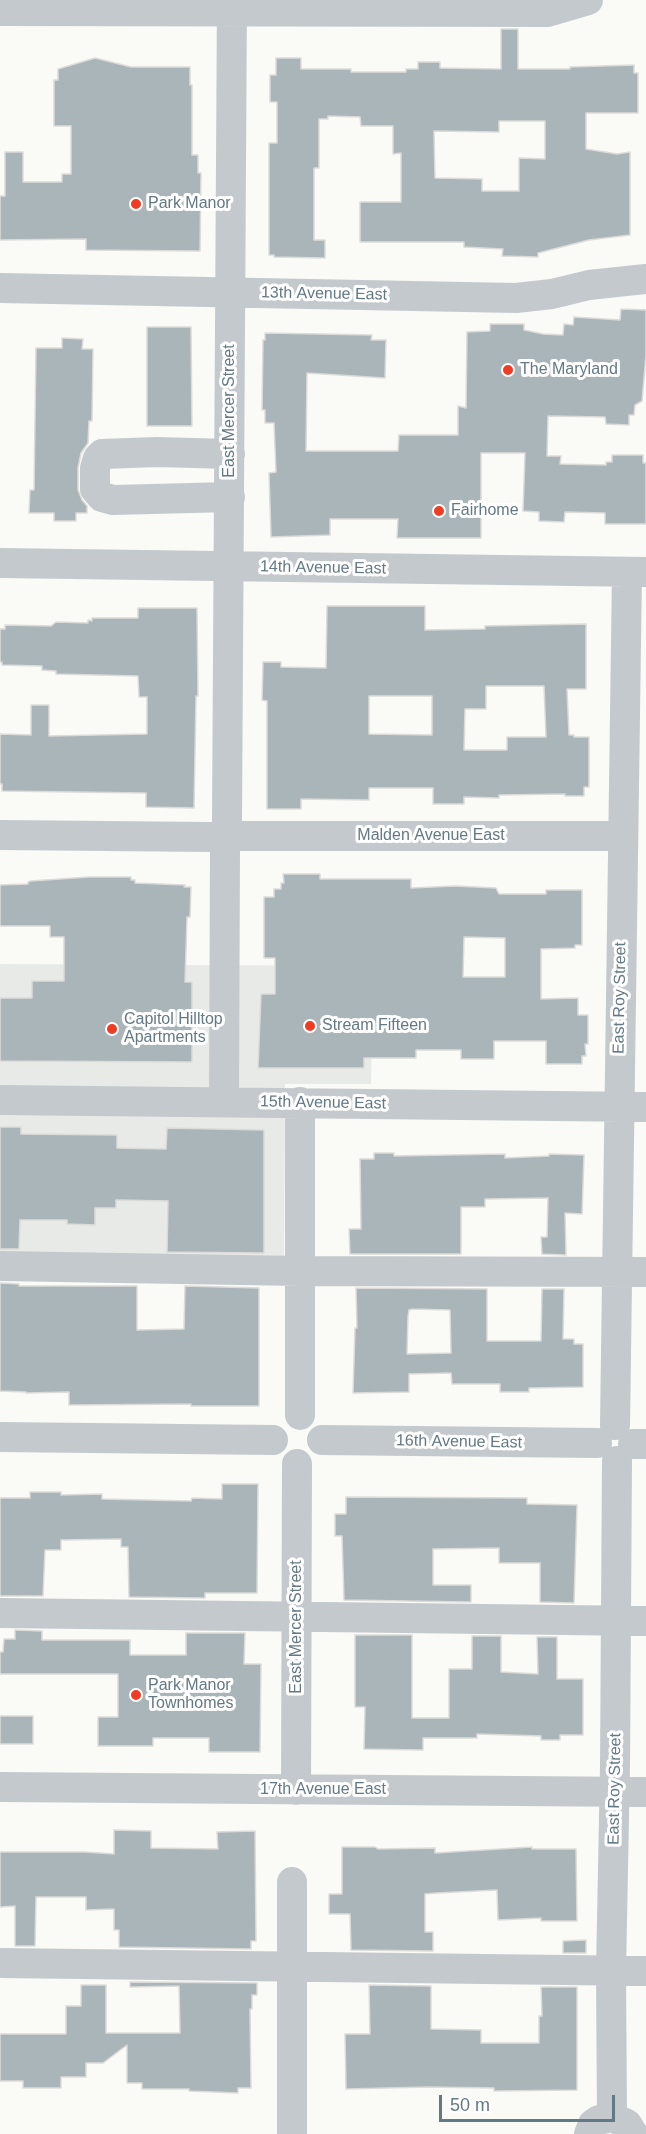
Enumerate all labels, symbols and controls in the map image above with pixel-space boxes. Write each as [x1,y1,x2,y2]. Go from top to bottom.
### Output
place label: Park Manor [148,194,231,214]
marker: Park Manor [129,197,143,211]
street label: 13th Avenue East [261,283,387,305]
street label: East Mercer Street [220,344,240,478]
place label: The Maryland [520,360,618,380]
marker: The Maryland [501,363,515,377]
place label: Fairhome [451,501,519,521]
marker: Fairhome [432,504,446,518]
street label: 14th Avenue East [260,557,386,579]
street label: Malden Avenue East [357,826,505,846]
street label: East Roy Street [609,942,631,1054]
place label: Capitol Hilltop Apartments [124,1010,223,1048]
place label: Stream Fifteen [322,1016,427,1036]
marker: Stream Fifteen [303,1019,317,1033]
marker: Capitol Hilltop Apartments [105,1022,119,1036]
street label: 15th Avenue East [260,1092,386,1114]
street label: 16th Avenue East [396,1431,522,1453]
street label: East Mercer Street [287,1560,307,1694]
place label: Park Manor Townhomes [148,1676,233,1714]
marker: Park Manor Townhomes [129,1688,143,1702]
street label: East Roy Street [604,1733,626,1845]
street label: 17th Avenue East [260,1780,386,1800]
scale bar [442,2083,618,2121]
text: 50 m [450,2095,490,2115]

